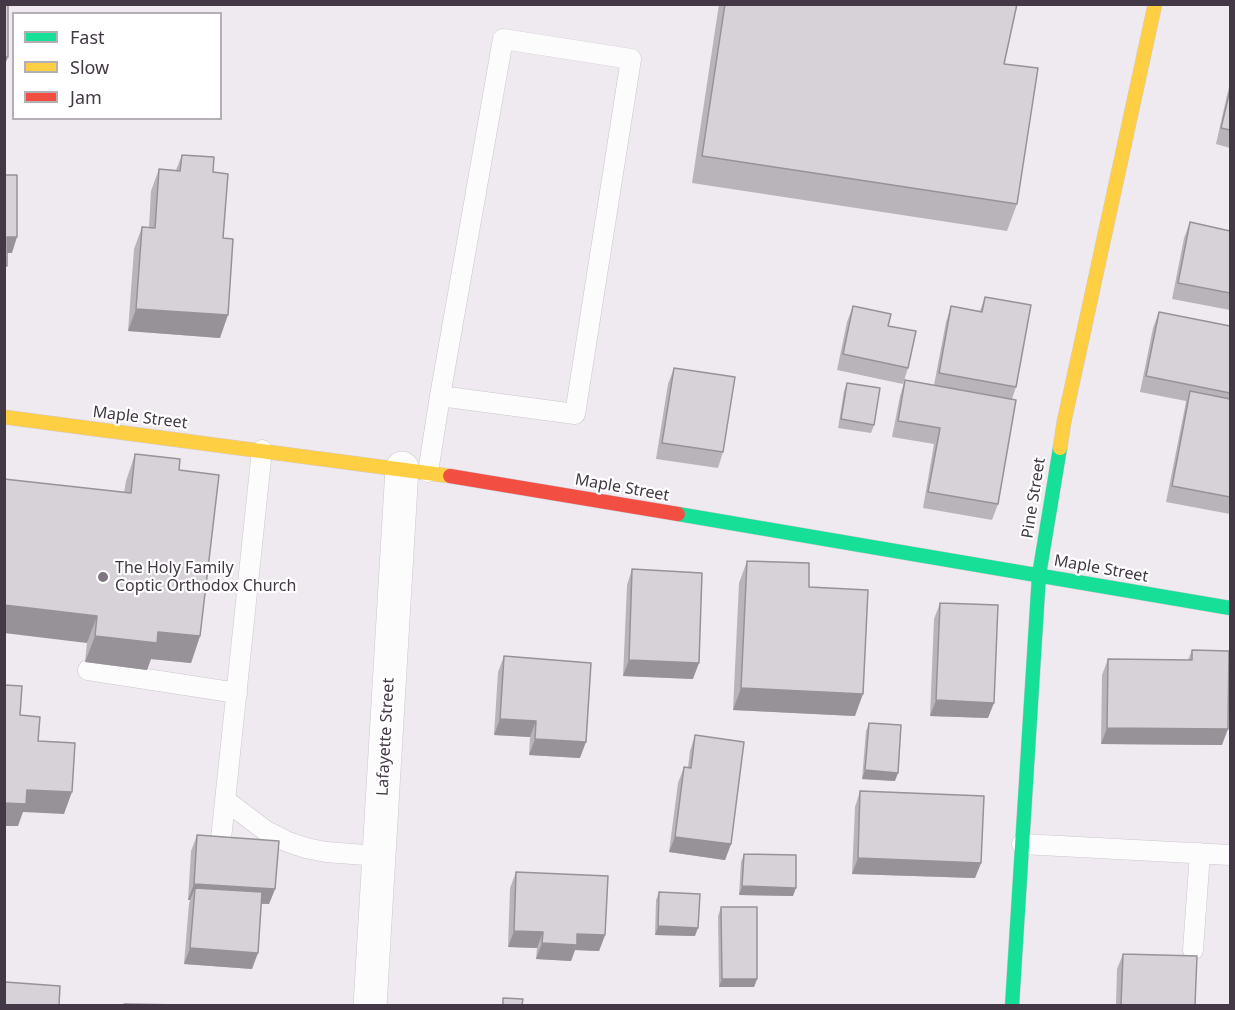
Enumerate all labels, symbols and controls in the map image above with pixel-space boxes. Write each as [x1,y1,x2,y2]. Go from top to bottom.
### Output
legend [12,12,222,120]
text: Fast [70,25,105,49]
text: Slow [70,55,109,79]
text: Jam [70,85,102,109]
street label: Maple Street [92,403,188,433]
street label: Pine Street [1018,456,1050,540]
street label: Maple Street [573,470,671,506]
street label: Maple Street [1052,551,1150,587]
place label: The Holy Family Coptic Orthodox Church [115,558,296,596]
marker: The Holy Family Coptic Orthodox Church [96,570,110,584]
street label: Lafayette Street [373,677,399,797]

